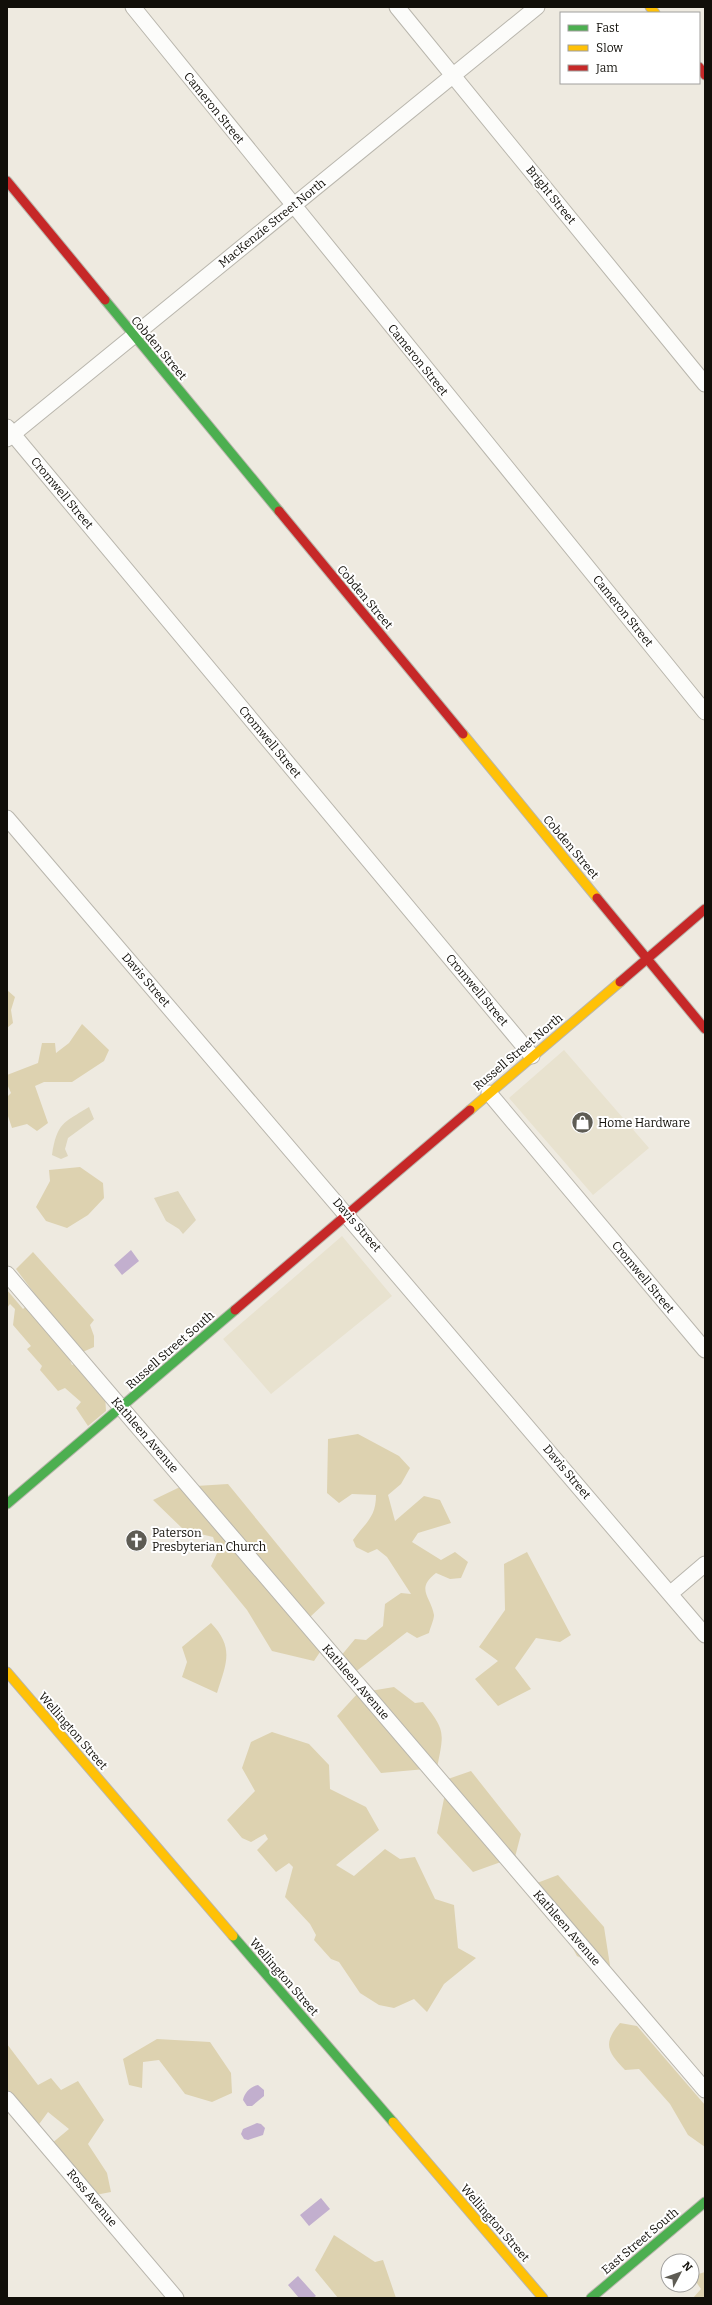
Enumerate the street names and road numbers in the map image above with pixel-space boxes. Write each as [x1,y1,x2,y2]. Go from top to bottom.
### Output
street label: Cameron Street [181,69,247,147]
street label: Bright Street [523,163,579,227]
street label: MacKenzie Street North [216,175,329,270]
street label: Cobden Street [128,313,190,383]
street label: Cameron Street [385,321,451,399]
street label: Cromwell Street [28,454,97,532]
street label: Cobden Street [334,562,396,632]
street label: Cameron Street [590,572,656,650]
street label: Cromwell Street [236,703,305,781]
street label: Cobden Street [540,812,602,882]
street label: Davis Street [119,950,174,1010]
street label: Cromwell Street [443,951,512,1029]
street label: Russell Street North [471,1010,566,1093]
street label: Davis Street [330,1195,385,1255]
street label: Cromwell Street [609,1238,678,1316]
street label: Russell Street South [123,1308,217,1392]
street label: Kathleen Avenue [109,1395,181,1475]
street label: Davis Street [540,1442,594,1502]
street label: Kathleen Avenue [320,1642,392,1722]
street label: Wellington Street [36,1690,111,1773]
street label: Kathleen Avenue [531,1888,603,1968]
street label: Wellington Street [247,1936,322,2019]
street label: Ross Avenue [64,2166,120,2230]
street label: Wellington Street [458,2182,533,2265]
street label: East Street South [599,2205,682,2277]

